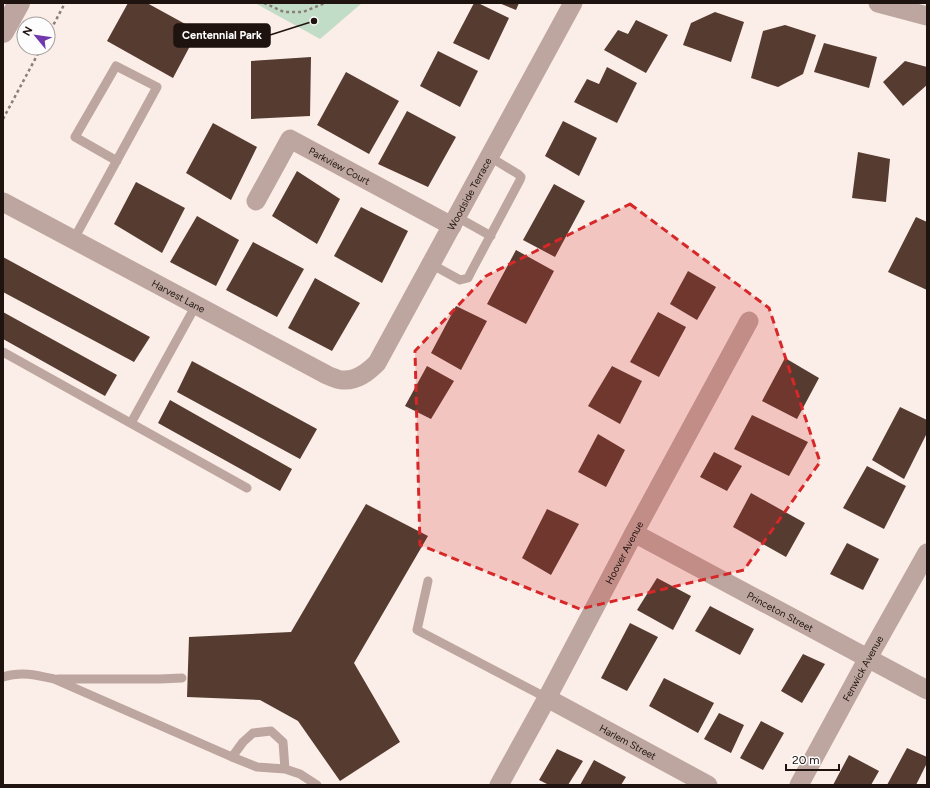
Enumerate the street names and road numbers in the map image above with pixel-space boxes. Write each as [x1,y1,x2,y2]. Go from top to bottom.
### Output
street label: Parkview Court [307,144,373,188]
street label: Woodside Terrace [444,155,494,232]
street label: Harvest Lane [150,276,208,316]
street label: Hoover Avenue [602,518,646,586]
street label: Princeton Street [745,588,816,635]
street label: Fenwick Avenue [839,633,886,703]
street label: Harlem Street [597,721,659,762]

